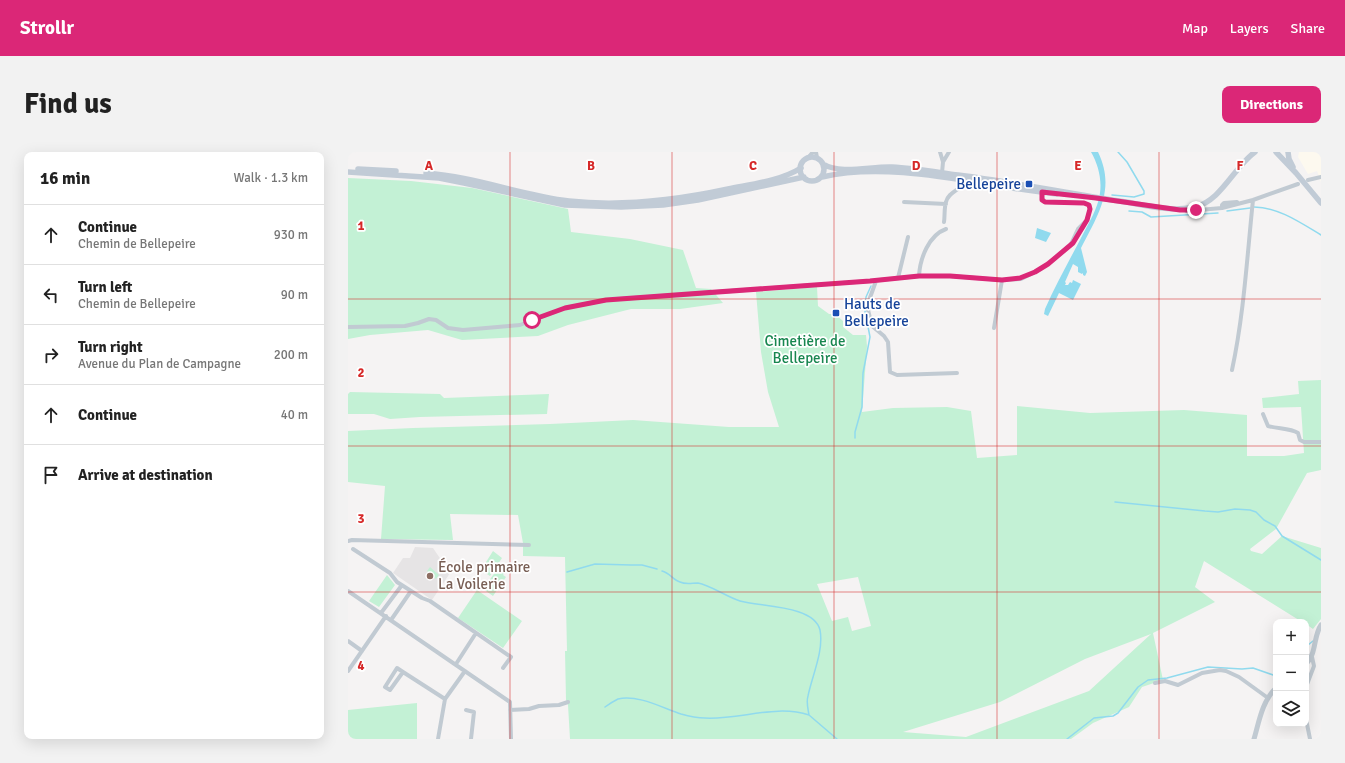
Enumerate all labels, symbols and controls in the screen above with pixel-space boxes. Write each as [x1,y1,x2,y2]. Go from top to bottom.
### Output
text: Strollr [20,16,74,40]
text: Map [1182,20,1208,37]
text: Layers [1230,20,1269,37]
text: Share [1291,20,1325,37]
button: Directions [1222,86,1321,123]
text: Find us [24,87,112,121]
text: A [425,158,434,174]
text: B [587,158,595,174]
text: C [749,158,757,174]
text: D [912,158,921,174]
text: E [1074,158,1082,174]
text: F [1237,158,1244,174]
text: 16 min [40,168,90,189]
text: Walk · 1.3 km [234,170,308,186]
place label: Bellepeire [956,175,1021,193]
marker: Bellepeire [1024,179,1034,189]
route end [1187,201,1205,219]
text: Continue [78,218,137,236]
text: 1 [357,218,365,234]
icon: ahead [40,224,62,246]
text: 930 m [274,227,308,243]
text: Chemin de Bellepeire [78,236,196,252]
text: Turn left [78,278,132,296]
icon: left [40,284,62,306]
text: 90 m [281,287,308,303]
place label: Hauts de Bellepeire [844,295,909,330]
text: Chemin de Bellepeire [78,296,196,312]
marker: Hauts de Bellepeire [831,308,841,318]
route start [523,311,541,329]
park label: Cimetière de Bellepeire [764,332,846,367]
text: Turn right [78,338,143,356]
icon: right [40,344,62,366]
text: 200 m [274,347,308,363]
text: Avenue du Plan de Campagne [78,356,241,372]
text: 2 [357,365,365,381]
icon: ahead [40,404,62,426]
text: Continue [78,406,137,424]
text: 40 m [281,407,308,423]
icon: arrive [40,464,62,486]
text: Arrive at destination [78,466,213,484]
text: 3 [357,511,365,527]
place label: École primaire La Voilerie [438,557,530,593]
marker: École primaire La Voilerie [425,571,435,581]
map controls [1273,619,1309,727]
button: + [1273,619,1309,655]
button: − [1273,655,1309,691]
text: 4 [357,658,365,674]
button: layers [1273,691,1309,727]

